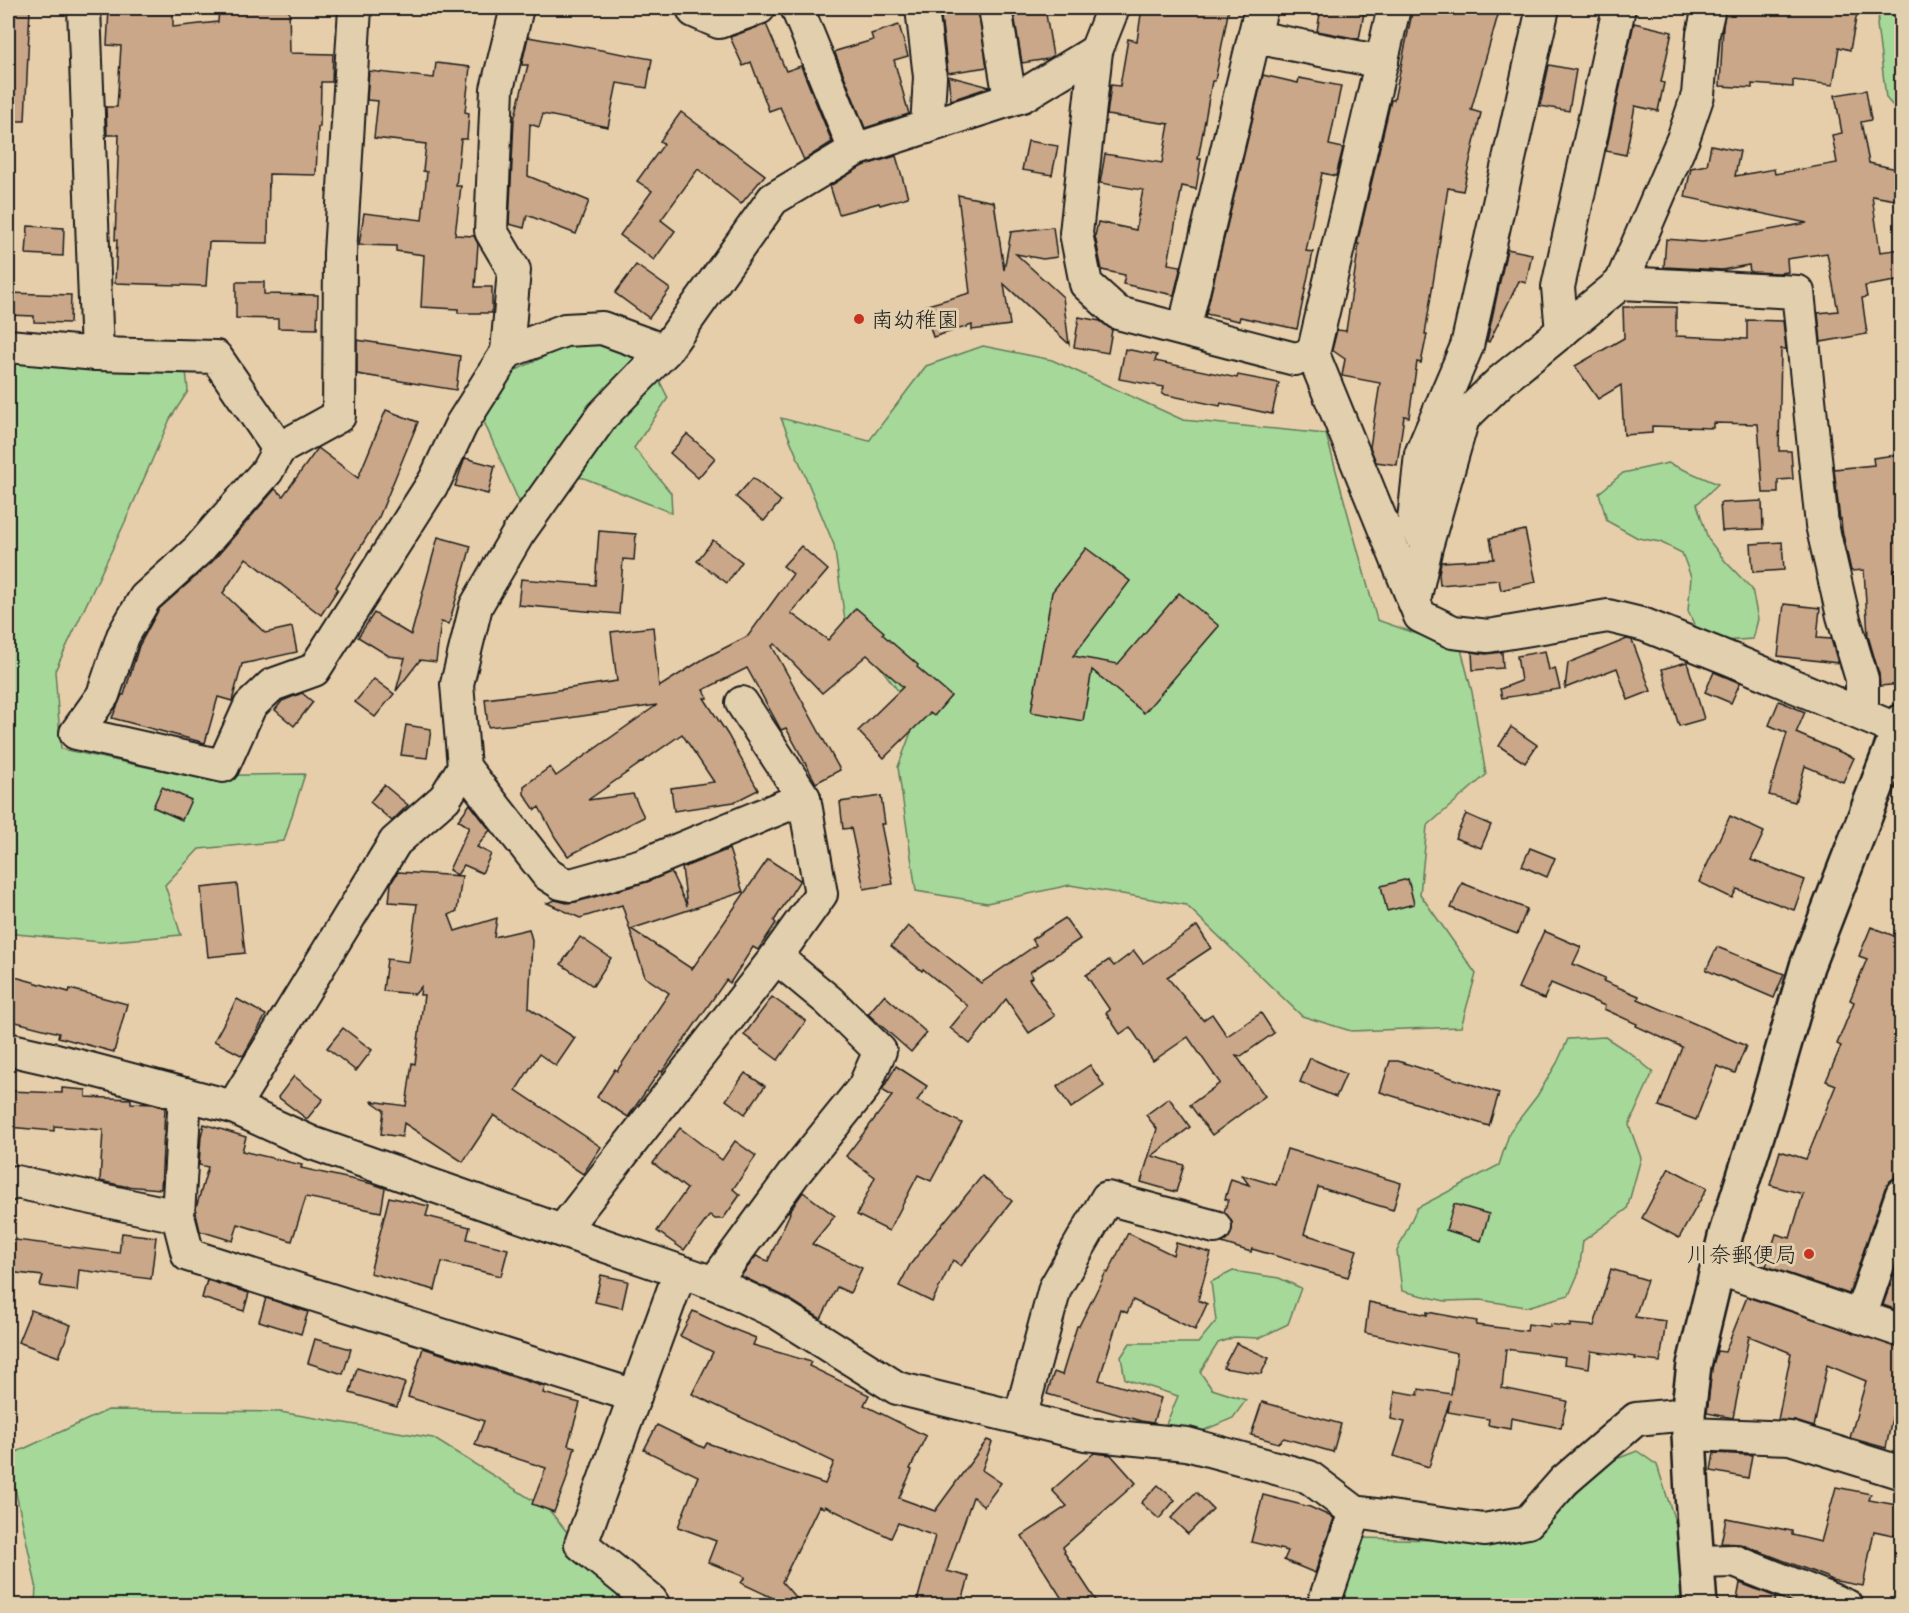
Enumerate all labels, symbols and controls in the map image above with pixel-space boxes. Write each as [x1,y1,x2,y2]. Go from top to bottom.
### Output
place label: 南幼稚園 [871,300,959,339]
marker: 南幼稚園 [852,312,866,326]
place label: 川奈郵便局 [1687,1235,1797,1274]
marker: 川奈郵便局 [1802,1247,1816,1261]

